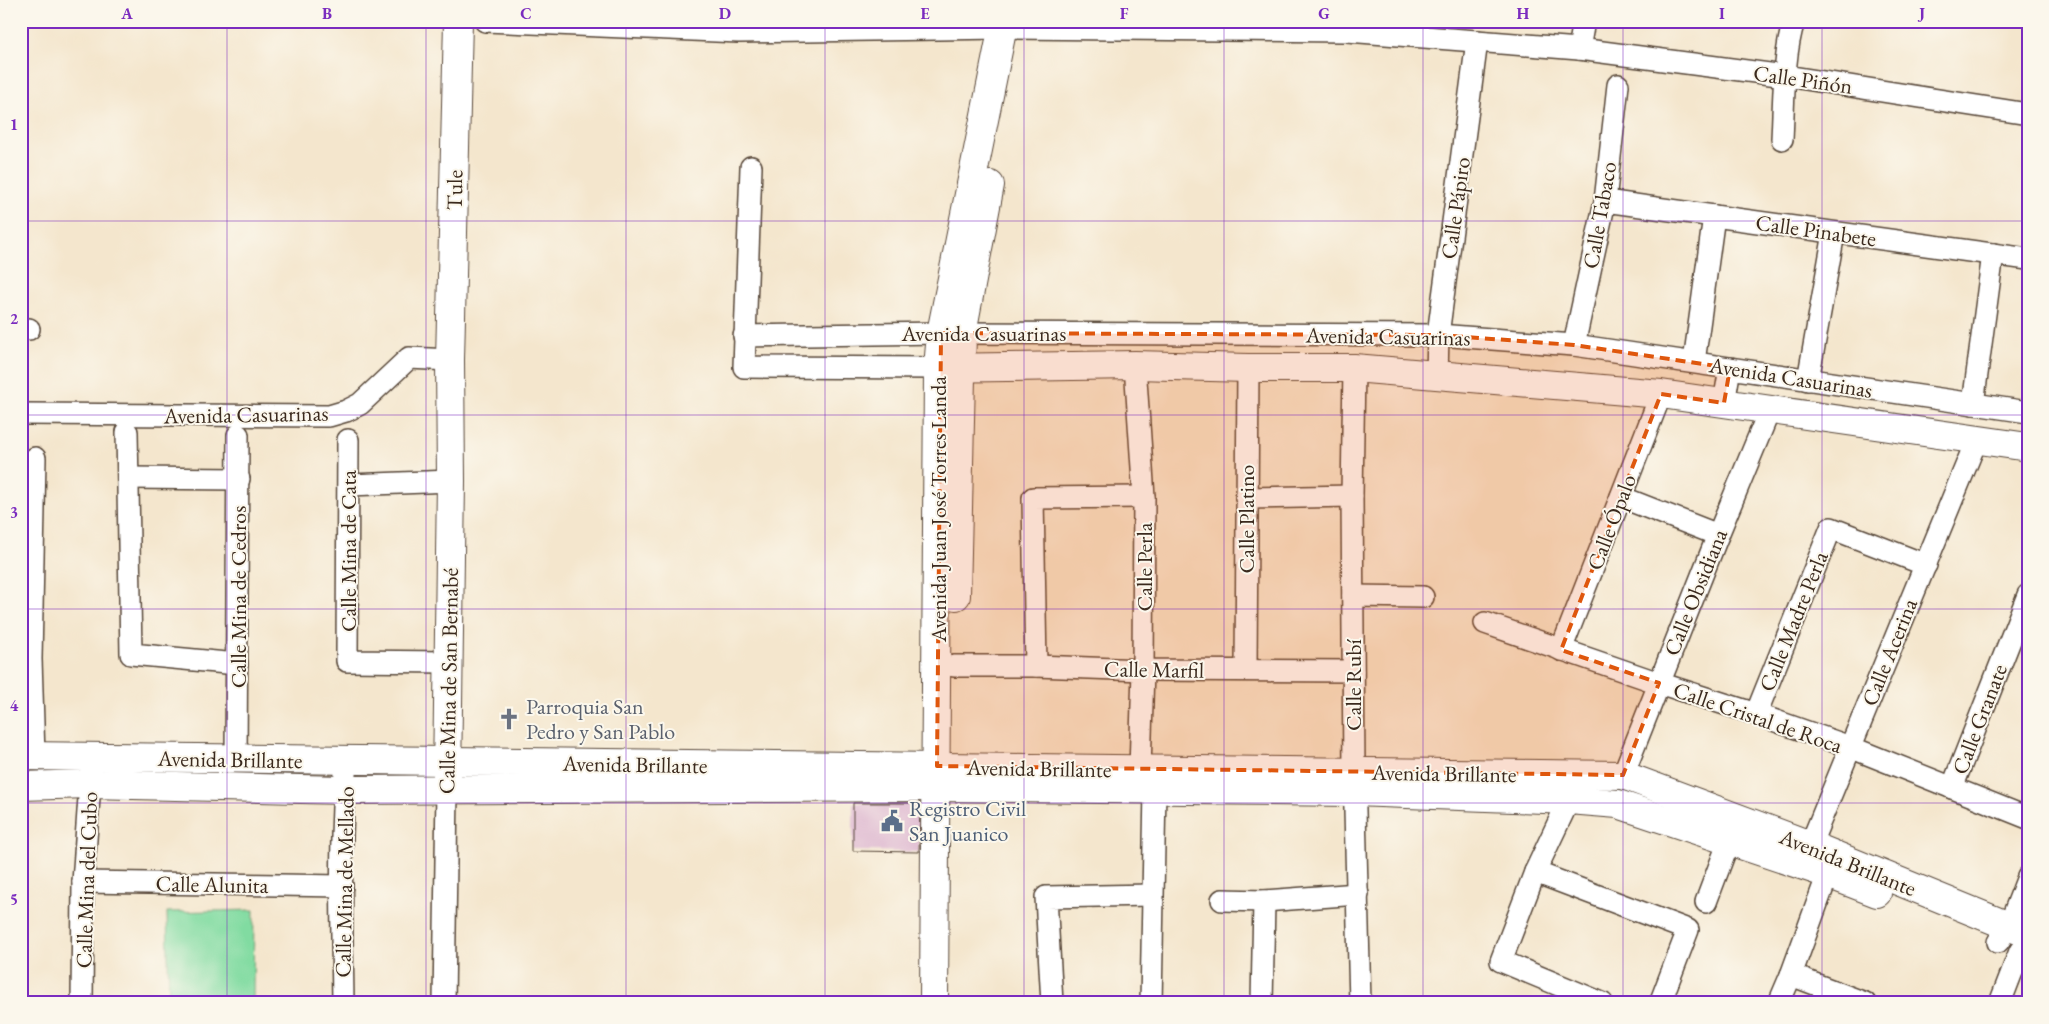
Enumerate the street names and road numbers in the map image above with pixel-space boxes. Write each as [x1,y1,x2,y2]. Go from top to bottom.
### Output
street label: Calle Piñón [1752,58,1855,101]
street label: Calle Pápiro [1434,155,1477,261]
street label: Calle Tabaco [1576,159,1623,271]
street label: Tule [440,169,469,210]
street label: Calle Pinabete [1754,208,1878,253]
street label: Avenida Casuarinas [901,319,1066,348]
street label: Avenida Casuarinas [1304,321,1471,352]
street label: Avenida Casuarinas [1706,350,1875,405]
street label: Avenida Juan José Torres Landa [924,376,953,643]
street label: Avenida Casuarinas [162,399,329,430]
street label: Calle Platino [1232,464,1261,573]
street label: Calle Mina de Cata [334,470,363,632]
street label: Calle Ópalo [1580,470,1643,574]
street label: Calle Mina de Cedros [224,506,253,688]
street label: Calle Perla [1130,522,1159,611]
street label: Calle Obsidiana [1657,524,1734,660]
street label: Calle Madre Perla [1752,547,1835,696]
street label: Calle Mina de San Bernabé [432,567,465,794]
street label: Calle Acerina [1855,594,1924,710]
street label: Calle Rubí [1339,638,1368,731]
street label: Calle Marfil [1104,654,1204,685]
street label: Calle Granate [1945,659,2014,779]
street label: Calle Cristal de Roca [1670,675,1846,760]
street label: Avenida Brillante [156,744,303,775]
street label: Avenida Brillante [561,749,708,780]
street label: Avenida Brillante [965,753,1112,784]
street label: Avenida Brillante [1370,758,1517,789]
street label: Calle Mina de Mellado [328,786,361,978]
street label: Calle Mina del Cubo [69,791,104,969]
street label: Avenida Brillante [1774,822,1921,903]
street label: Calle Alunita [155,869,269,900]

